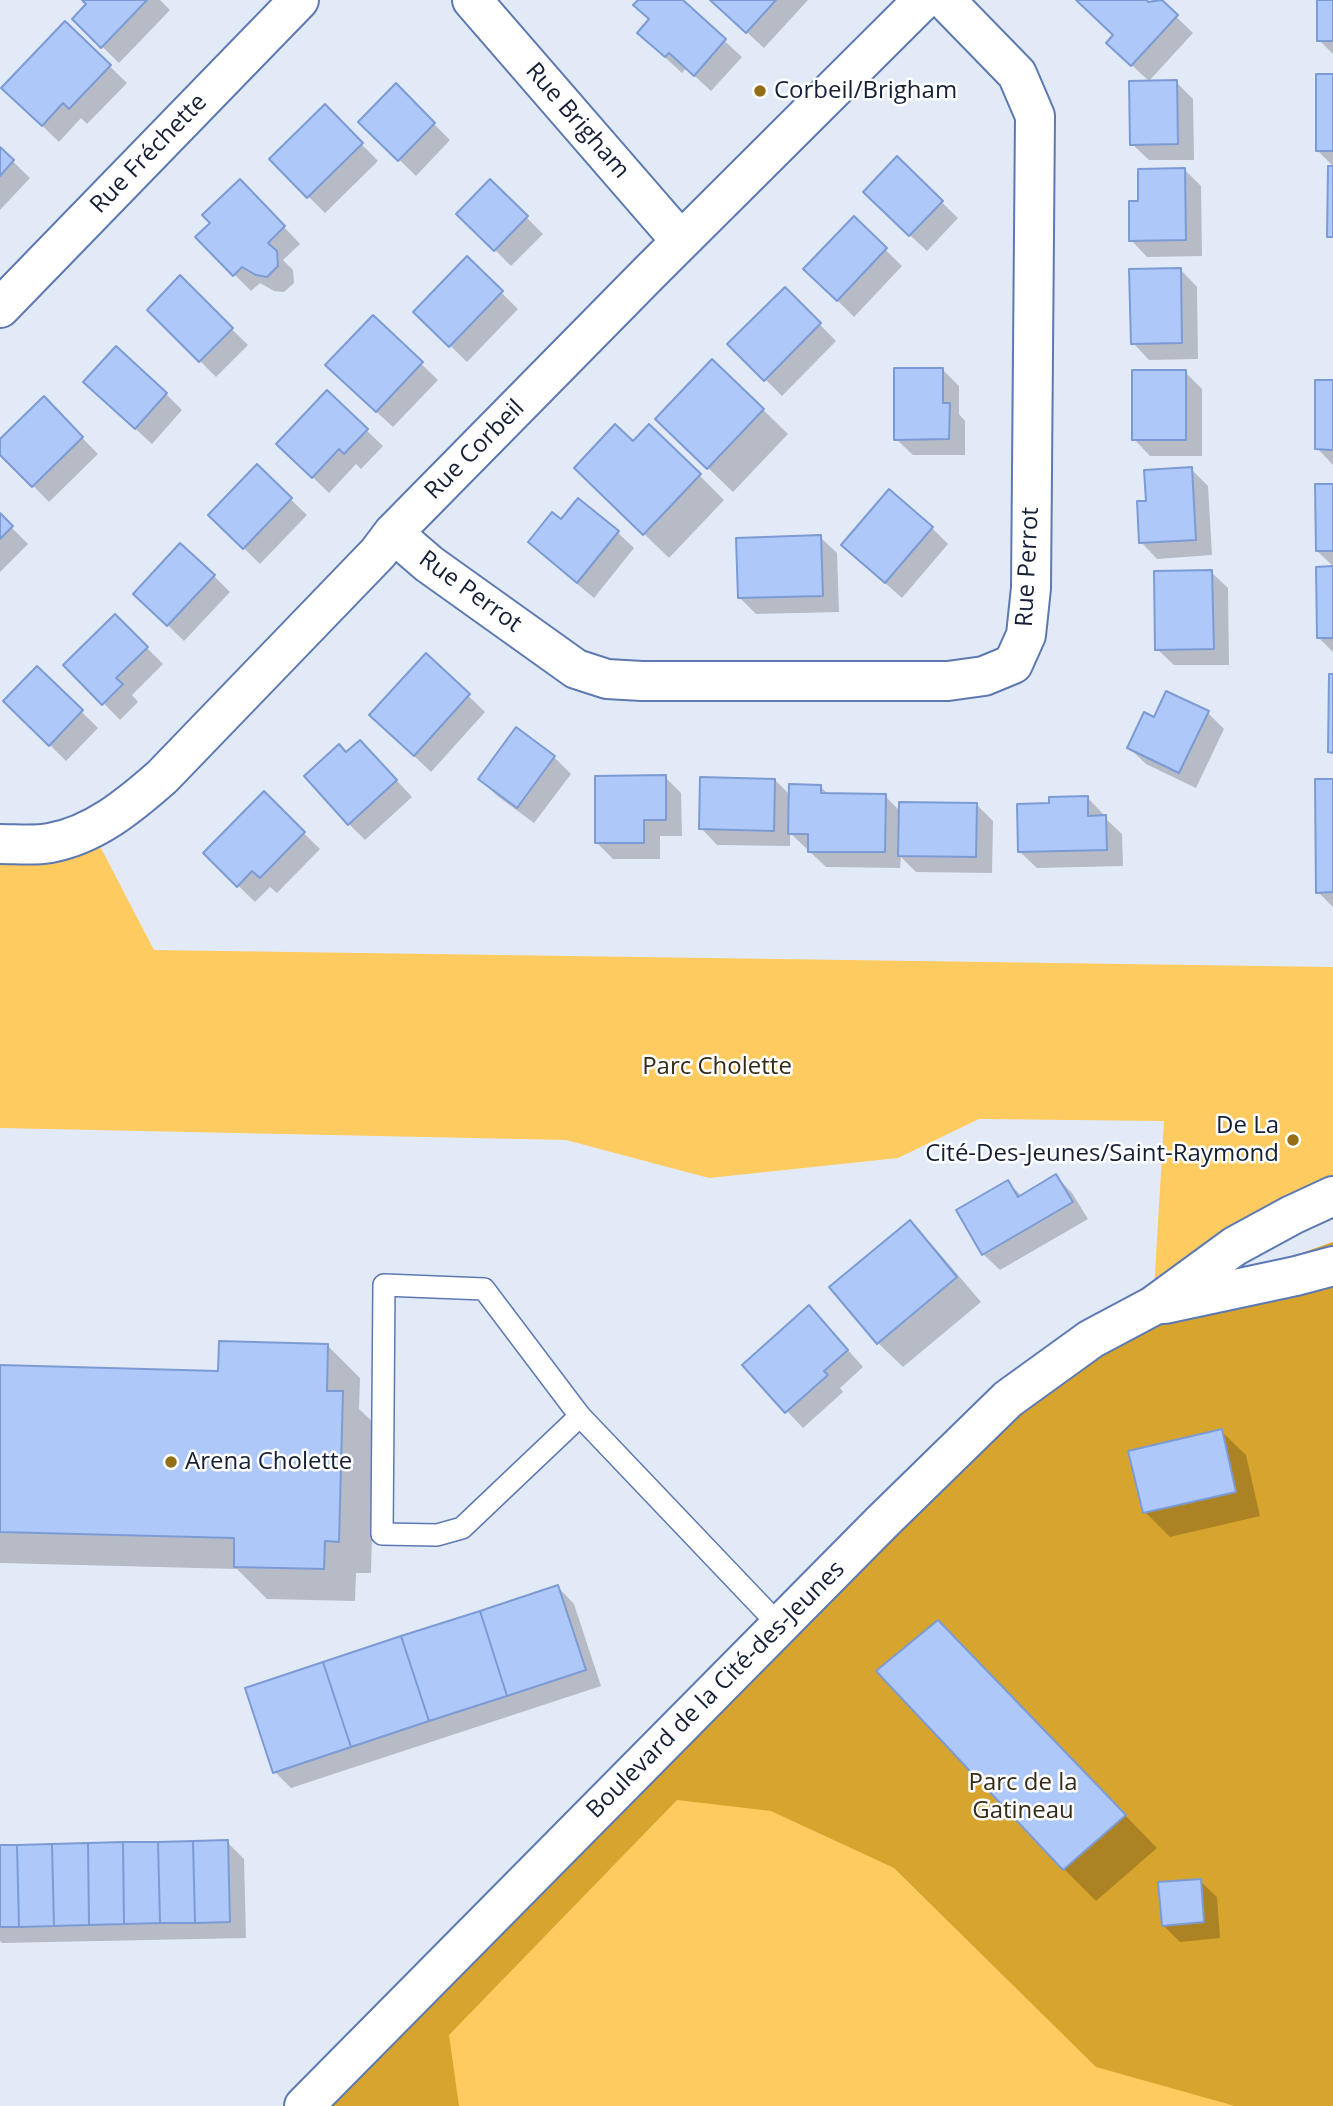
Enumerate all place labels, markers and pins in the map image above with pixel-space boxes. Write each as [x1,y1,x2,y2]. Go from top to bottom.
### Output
place label: Corbeil/Brigham [774,77,957,105]
marker: Corbeil/Brigham [752,83,768,99]
place label: De La Cité-Des-Jeunes/Saint-Raymond [925,1112,1279,1168]
marker: De La Cité-Des-Jeunes/Saint-Raymond [1285,1132,1301,1148]
place label: Arena Cholette [185,1448,352,1476]
marker: Arena Cholette [163,1454,179,1470]

